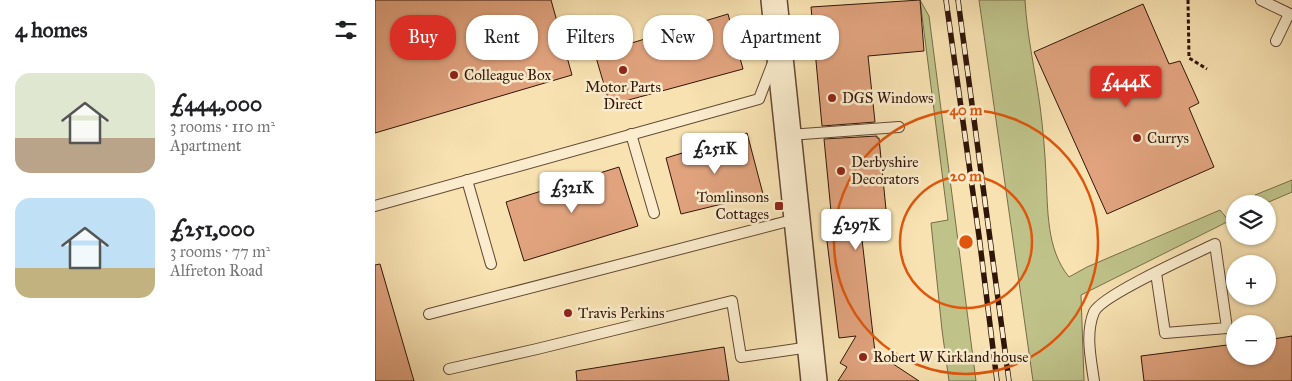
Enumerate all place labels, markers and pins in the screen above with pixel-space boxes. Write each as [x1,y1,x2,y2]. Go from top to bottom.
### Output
marker: Motor Parts Direct [617,64,629,76]
place label: Colleague Box [464,66,552,84]
pin: £444K [1091,66,1161,108]
marker: Colleague Box [448,69,460,81]
place label: Motor Parts Direct [585,78,661,113]
place label: DGS Windows [842,89,934,107]
marker: DGS Windows [826,92,838,104]
place label: Currys [1147,129,1189,147]
pin: £251K [680,132,750,175]
marker: Currys [1131,132,1143,144]
place label: Derbyshire Decorators [851,153,919,188]
marker: Derbyshire Decorators [835,165,847,177]
pin: £321K [537,172,607,214]
place label: Tomlinsons Cottages [697,188,769,223]
marker: Tomlinsons Cottages [773,200,785,212]
pin: £297K [821,208,891,251]
centre of rings [957,233,975,251]
place label: Travis Perkins [578,304,664,322]
marker: Travis Perkins [562,307,574,319]
place label: Robert W Kirkland house [873,348,1028,366]
marker: Robert W Kirkland house [857,351,869,363]

